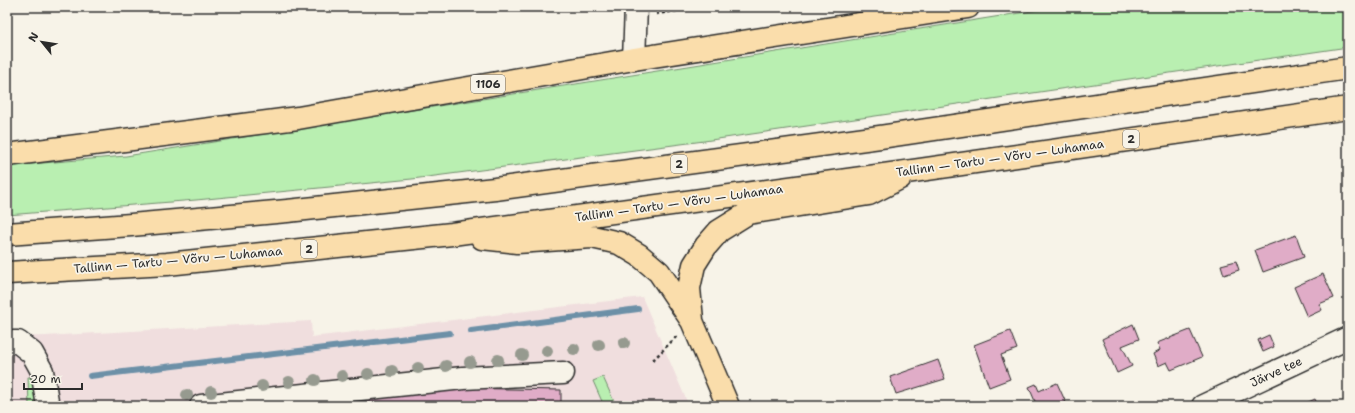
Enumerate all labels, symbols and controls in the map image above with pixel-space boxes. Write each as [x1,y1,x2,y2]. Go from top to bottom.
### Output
north arrow [22,22,62,62]
text: N [25,29,43,45]
road number: 1106 [471,75,505,93]
road number: 2 [1123,130,1139,148]
street label: Tallinn — Tartu — Võru — Luhamaa [895,135,1105,181]
road number: 2 [671,155,687,173]
street label: Tallinn — Tartu — Võru — Luhamaa [574,180,784,226]
road number: 2 [301,240,317,258]
street label: Tallinn — Tartu — Võru — Luhamaa [73,243,284,277]
street label: Järve tee [1247,353,1305,391]
scale bar [24,365,82,391]
text: 20 m [30,371,61,387]

